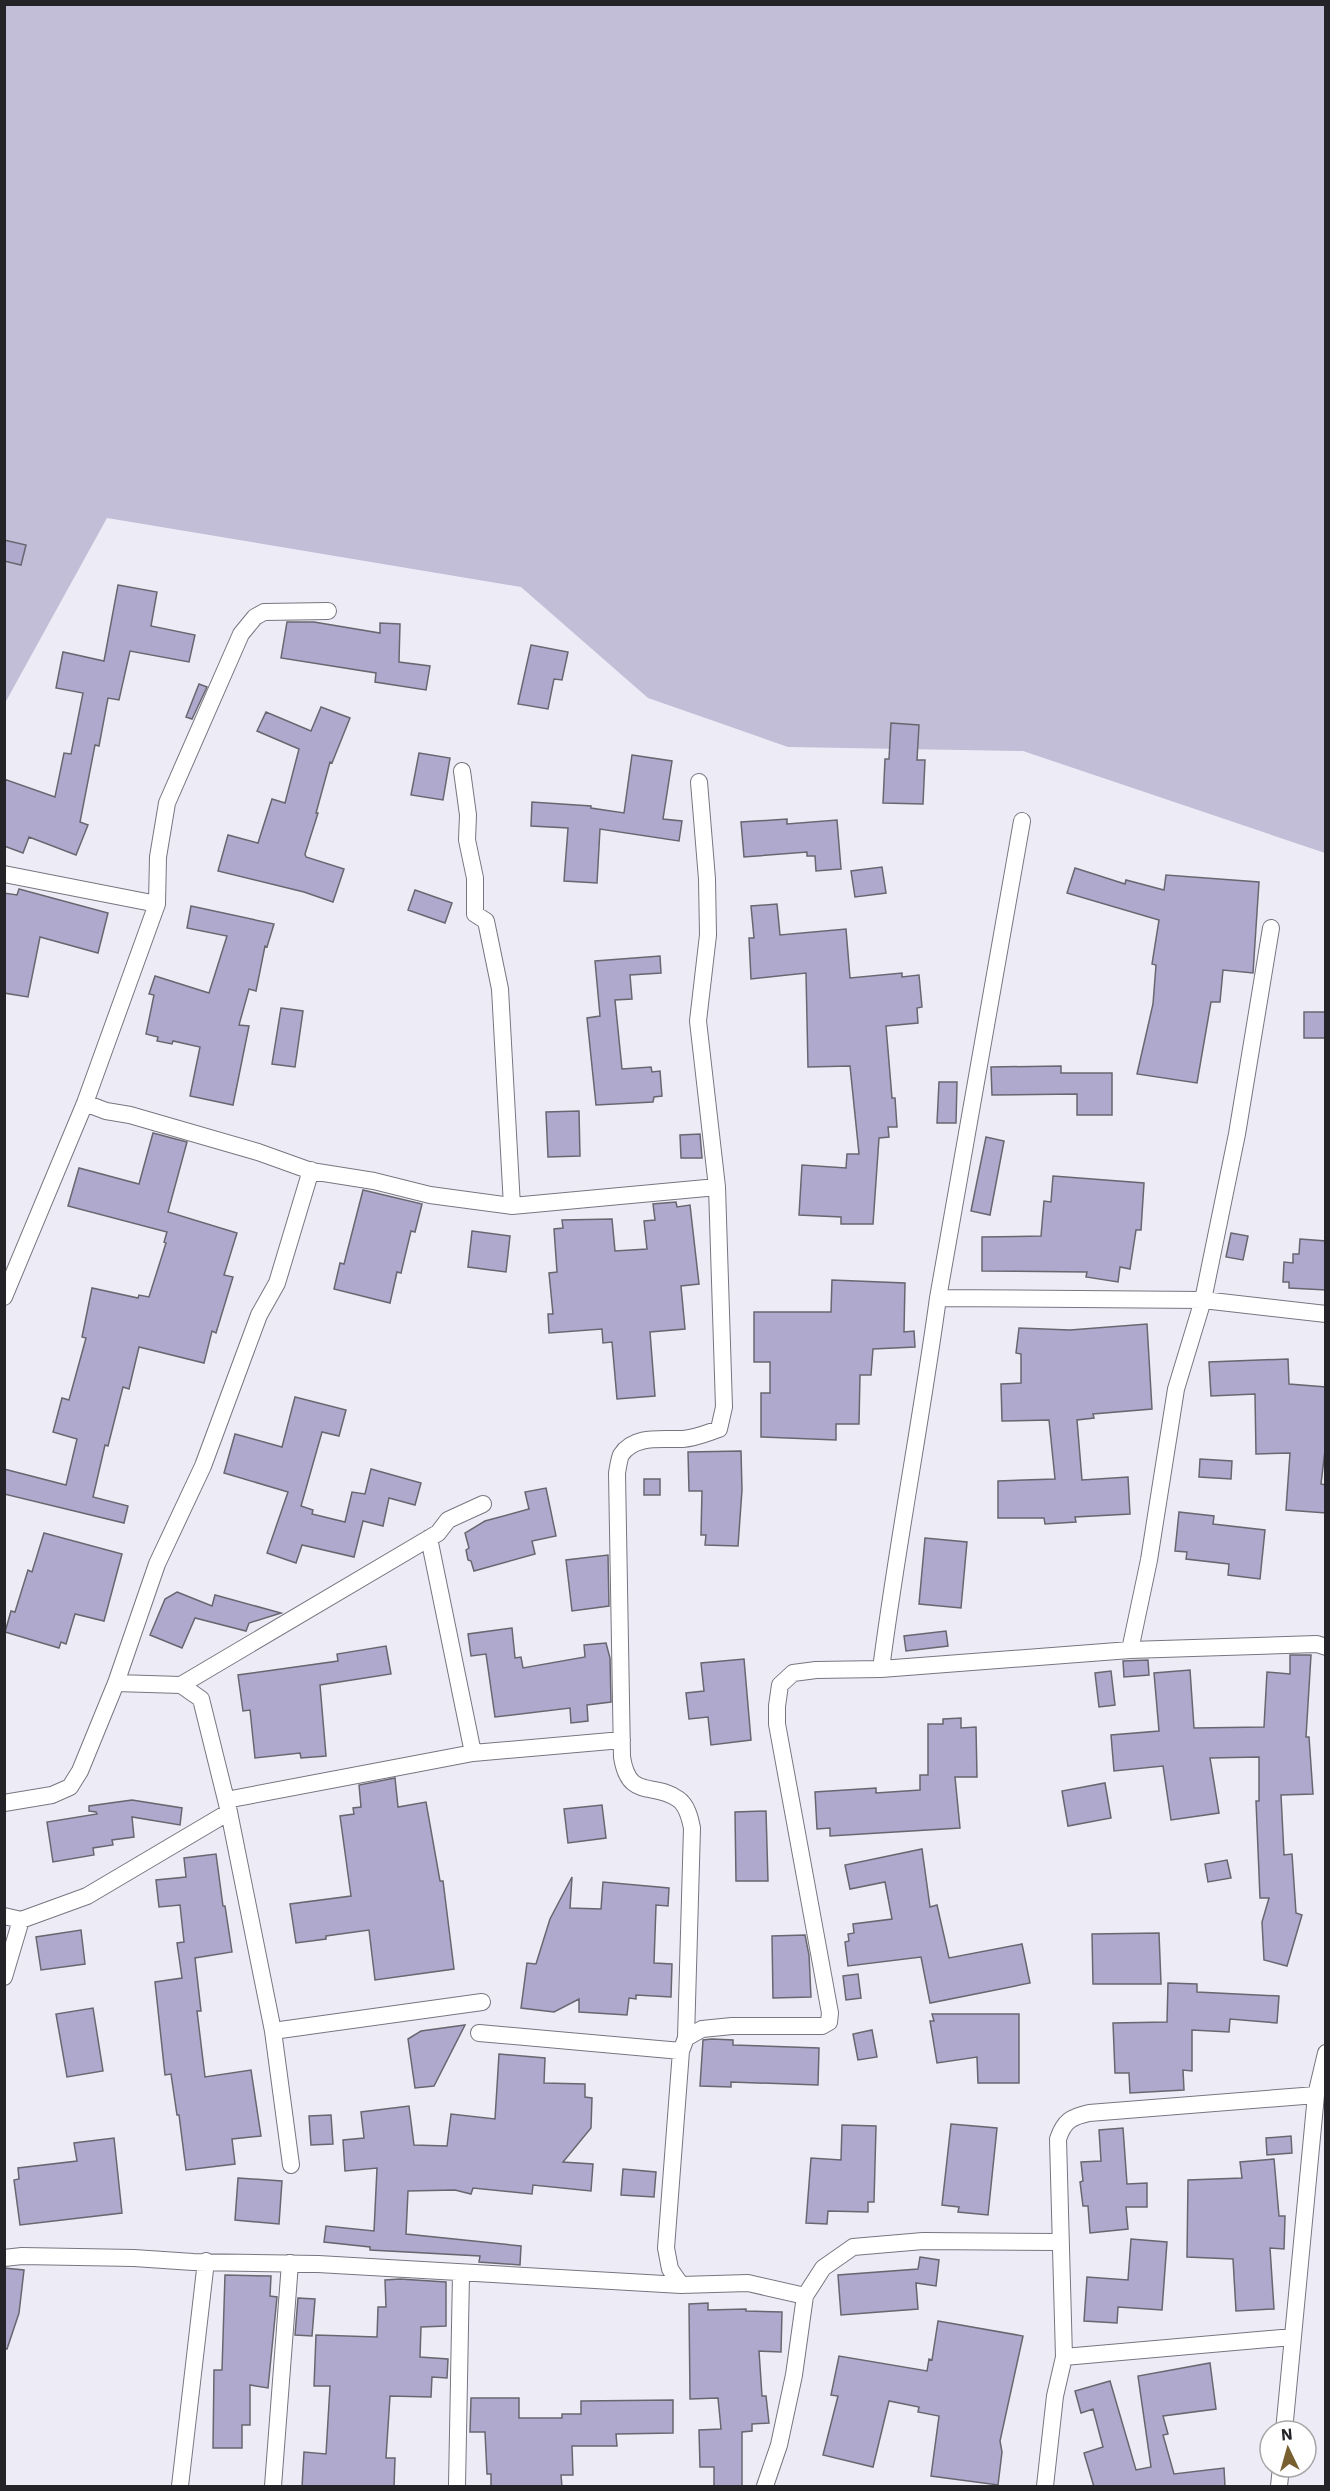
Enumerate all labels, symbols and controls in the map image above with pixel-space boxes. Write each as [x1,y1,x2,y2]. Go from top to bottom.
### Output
north arrow [1258,2419,1318,2479]
text: N [1280,2424,1293,2445]

